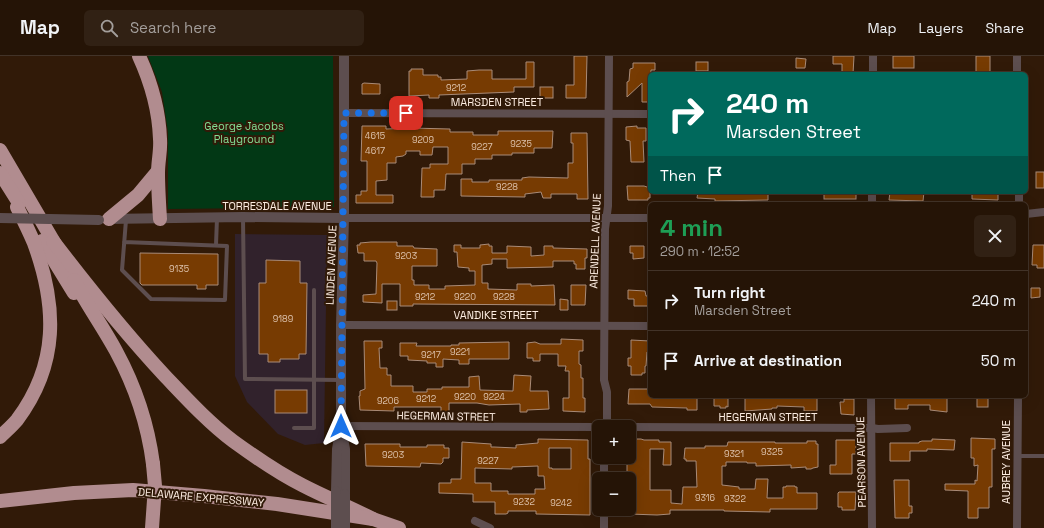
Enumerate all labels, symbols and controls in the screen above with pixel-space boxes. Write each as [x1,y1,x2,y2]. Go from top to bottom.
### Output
search box [84,10,364,46]
text: Map [20,15,60,40]
icon: search [98,17,120,39]
text: Search here [130,18,216,37]
text: Map [867,19,897,37]
text: Layers [919,19,963,37]
text: Share [985,19,1024,37]
house number: 9212 [446,82,466,94]
text: 240 m [726,85,809,121]
icon: right [660,88,712,140]
street label: MARSDEN STREET [451,95,544,109]
pin [389,96,423,130]
icon: arrive [395,102,417,124]
park label: George Jacobs Playground [204,119,284,146]
text: Marsden Street [726,120,861,143]
house number: 4615 [365,130,385,142]
house number: 9209 [412,134,434,146]
house number: 9235 [510,138,532,150]
house number: 9227 [471,141,493,153]
house number: 4617 [365,145,385,157]
icon: arrive [704,164,726,186]
text: Then [660,166,696,185]
house number: 9228 [496,181,518,193]
street label: ARENDELL AVENUE [586,193,604,289]
street label: TORRESDALE AVENUE [222,199,332,213]
text: 4 min [660,212,723,243]
button: close [974,215,1016,257]
street label: LINDEN AVENUE [323,225,339,305]
text: 290 m · 12:52 [660,243,740,260]
house number: 9203 [395,250,417,262]
house number: 9135 [169,263,189,275]
text: Turn right [694,283,765,302]
icon: right [660,290,682,312]
house number: 9212 [415,291,435,303]
house number: 9220 [454,291,476,303]
house number: 9228 [493,291,515,303]
text: 240 m [972,291,1016,310]
text: Marsden Street [694,302,791,319]
street label: VANDIKE STREET [454,308,539,322]
house number: 9189 [273,313,293,325]
house number: 9221 [450,346,470,358]
house number: 9217 [421,349,441,361]
icon: arrive [660,350,682,372]
text: Arrive at destination [694,351,842,370]
text: 50 m [981,351,1016,370]
house number: 9220 [454,391,476,403]
house number: 9224 [483,391,505,403]
house number: 9212 [416,393,436,405]
house number: 9206 [377,395,400,407]
position arrow [320,405,362,447]
street label: HEGERMAN STREET [396,408,496,424]
street label: HEGERMAN STREET [718,410,818,424]
street label: PEARSON AVENUE [853,416,869,508]
map controls [592,420,636,516]
button: + [592,420,636,464]
street label: AUBREY AVENUE [999,420,1013,504]
house number: 9325 [761,446,783,458]
house number: 9321 [724,448,744,460]
house number: 9203 [382,449,404,461]
house number: 9227 [477,455,499,467]
button: − [592,472,636,516]
street label: DELAWARE EXPRESSWAY [137,484,265,510]
house number: 9316 [695,492,716,504]
house number: 9322 [724,493,746,505]
house number: 9232 [513,496,535,508]
house number: 9242 [550,497,572,509]

